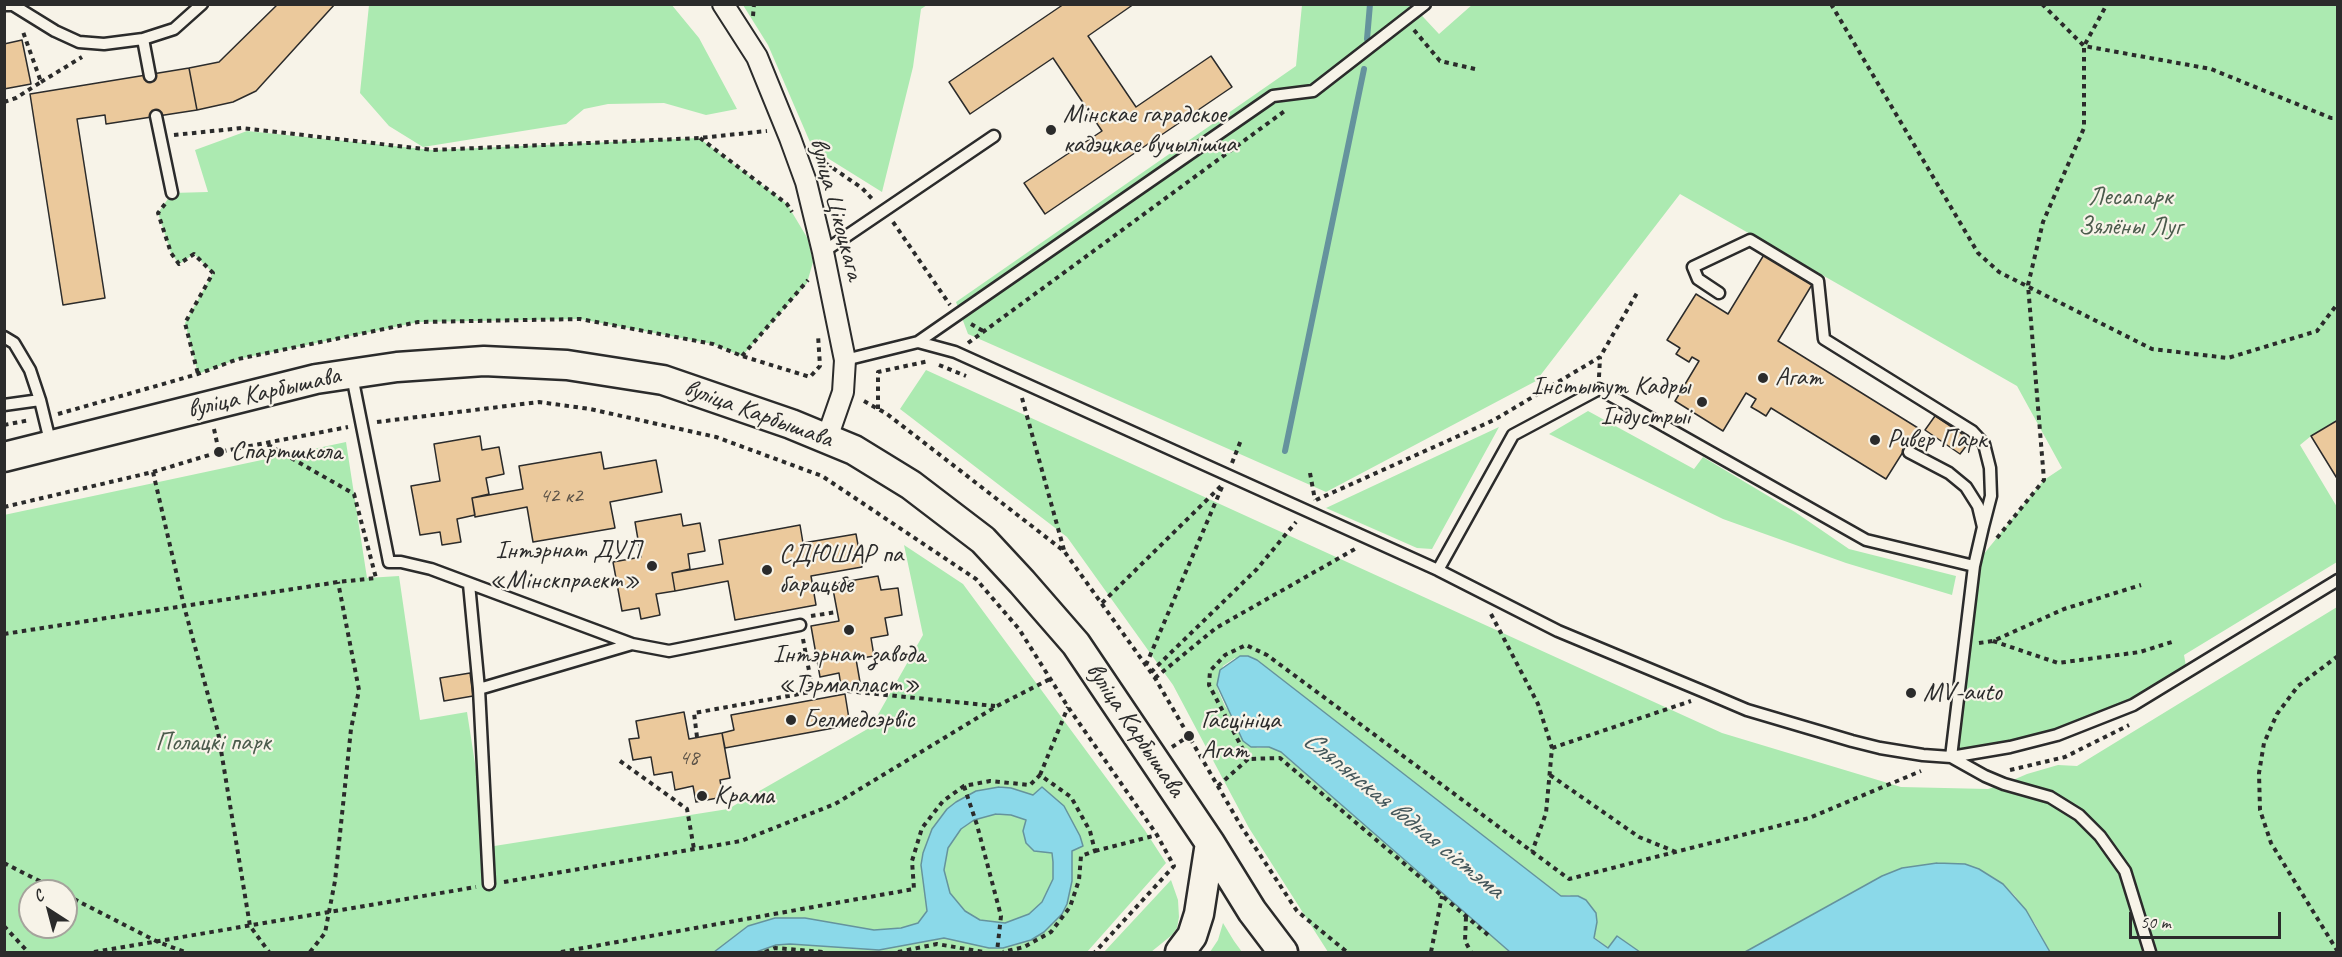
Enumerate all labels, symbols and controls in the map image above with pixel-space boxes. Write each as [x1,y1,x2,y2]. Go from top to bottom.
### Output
place label: Мінскае гарадское кадэцкае вучылішча [1063,99,1236,160]
marker: Мінскае гарадское кадэцкае вучылішча [1044,123,1058,137]
street label: вуліца Цікоцкага [802,135,870,283]
park label: Лесапарк Зялёны Луг [2078,181,2182,243]
street label: вуліца Карбышава [185,360,343,426]
place label: Агат [1775,362,1823,394]
place label: Інстытут Кадры Індустрыі [1531,371,1690,432]
marker: Агат [1756,371,1770,385]
street label: вуліца Карбышава [679,373,837,455]
marker: Інстытут Кадры Індустрыі [1695,395,1709,409]
place label: Ривер Парк [1887,424,1986,456]
marker: Ривер Парк [1868,433,1882,447]
place label: Спартшкола [231,436,342,468]
marker: Спартшкола [212,445,226,459]
house number: 42 к2 [539,483,583,509]
place label: Інтэрнат ДУП «Мінскпраект» [489,535,640,596]
place label: СДЮШАР па барацьбе [779,539,903,600]
marker: Інтэрнат ДУП «Мінскпраект» [645,559,659,573]
marker: СДЮШАР па барацьбе [760,563,774,577]
marker: Інтэрнат завода «Тэрмапласт» [842,623,856,637]
place label: Інтэрнат завода «Тэрмапласт» [773,639,925,700]
street label: вуліца Карбышава [1078,657,1192,803]
place label: MV-auto [1923,677,2002,709]
marker: MV-auto [1904,686,1918,700]
place label: Белмедсэрвіс [803,704,914,736]
place label: Гасцініца Агат [1201,705,1280,766]
marker: Белмедсэрвіс [784,713,798,727]
water label: Сляпянская водная сістэма [1296,724,1510,906]
park label: Полацкі парк [155,727,271,759]
marker: Гасцініца Агат [1182,729,1196,743]
house number: 48 [679,745,699,771]
place label: Крама [714,780,774,812]
marker: Крама [695,789,709,803]
north arrow [18,879,78,939]
text: С [30,886,48,906]
scale bar [2132,900,2284,938]
text: 50 m [2140,911,2171,933]

